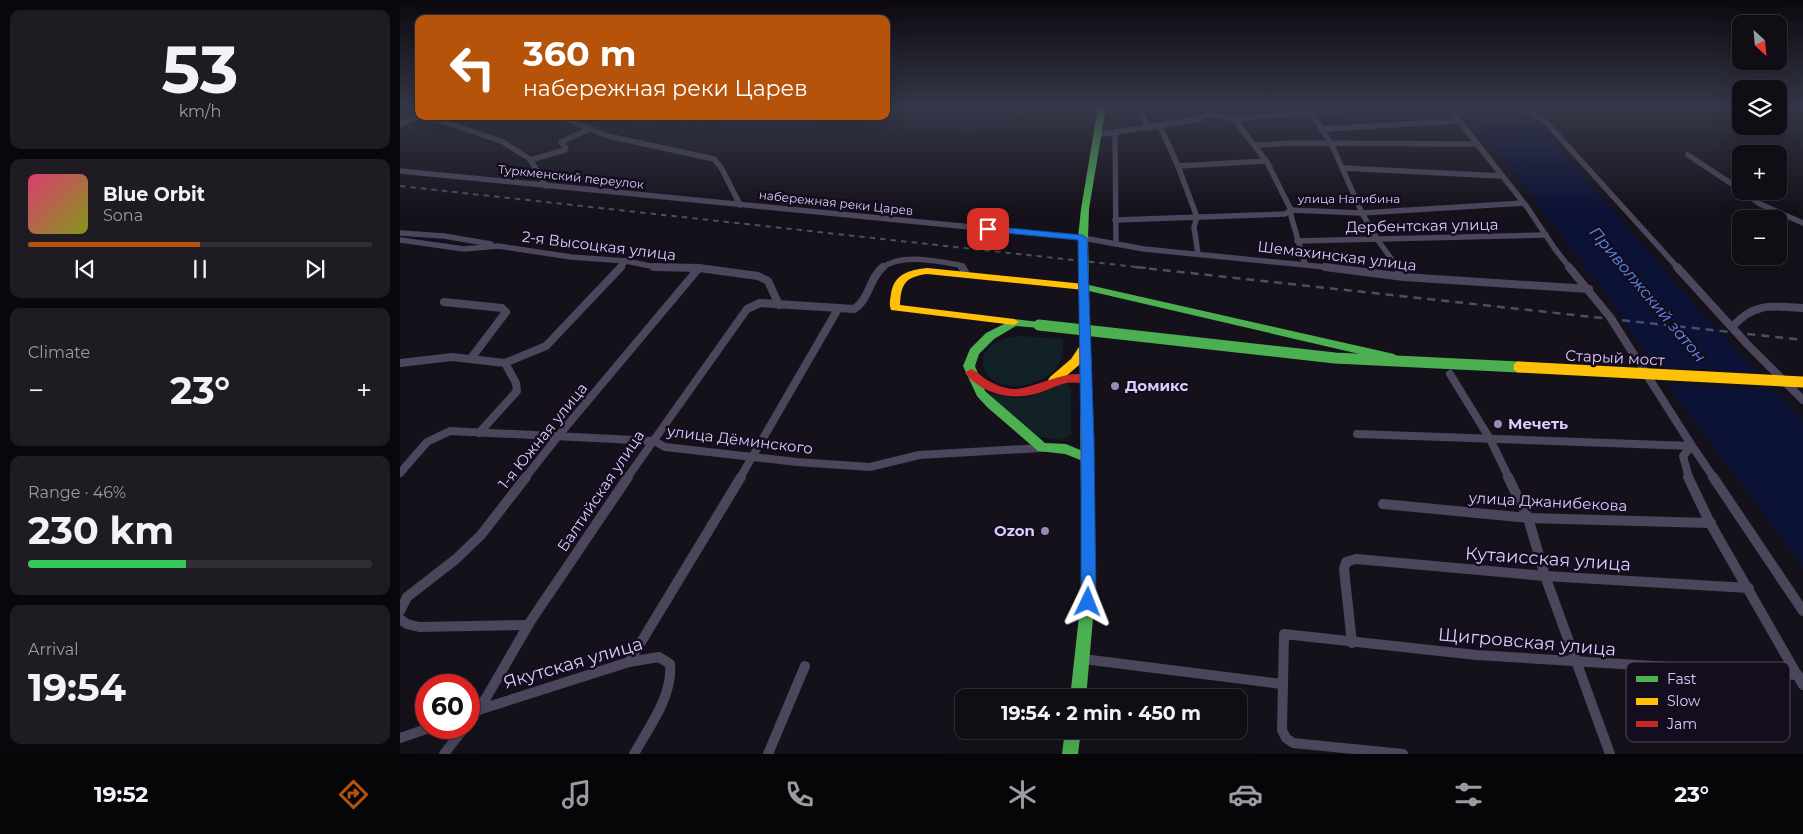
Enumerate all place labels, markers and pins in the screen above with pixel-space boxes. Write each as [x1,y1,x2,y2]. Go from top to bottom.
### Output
pin [967,208,1009,250]
place label: Домикс [1125,376,1188,395]
marker: Домикс [1109,380,1121,392]
place label: Мечеть [1508,414,1568,433]
marker: Мечеть [1492,418,1504,430]
place label: Ozon [994,521,1035,540]
marker: Ozon [1039,525,1051,537]

